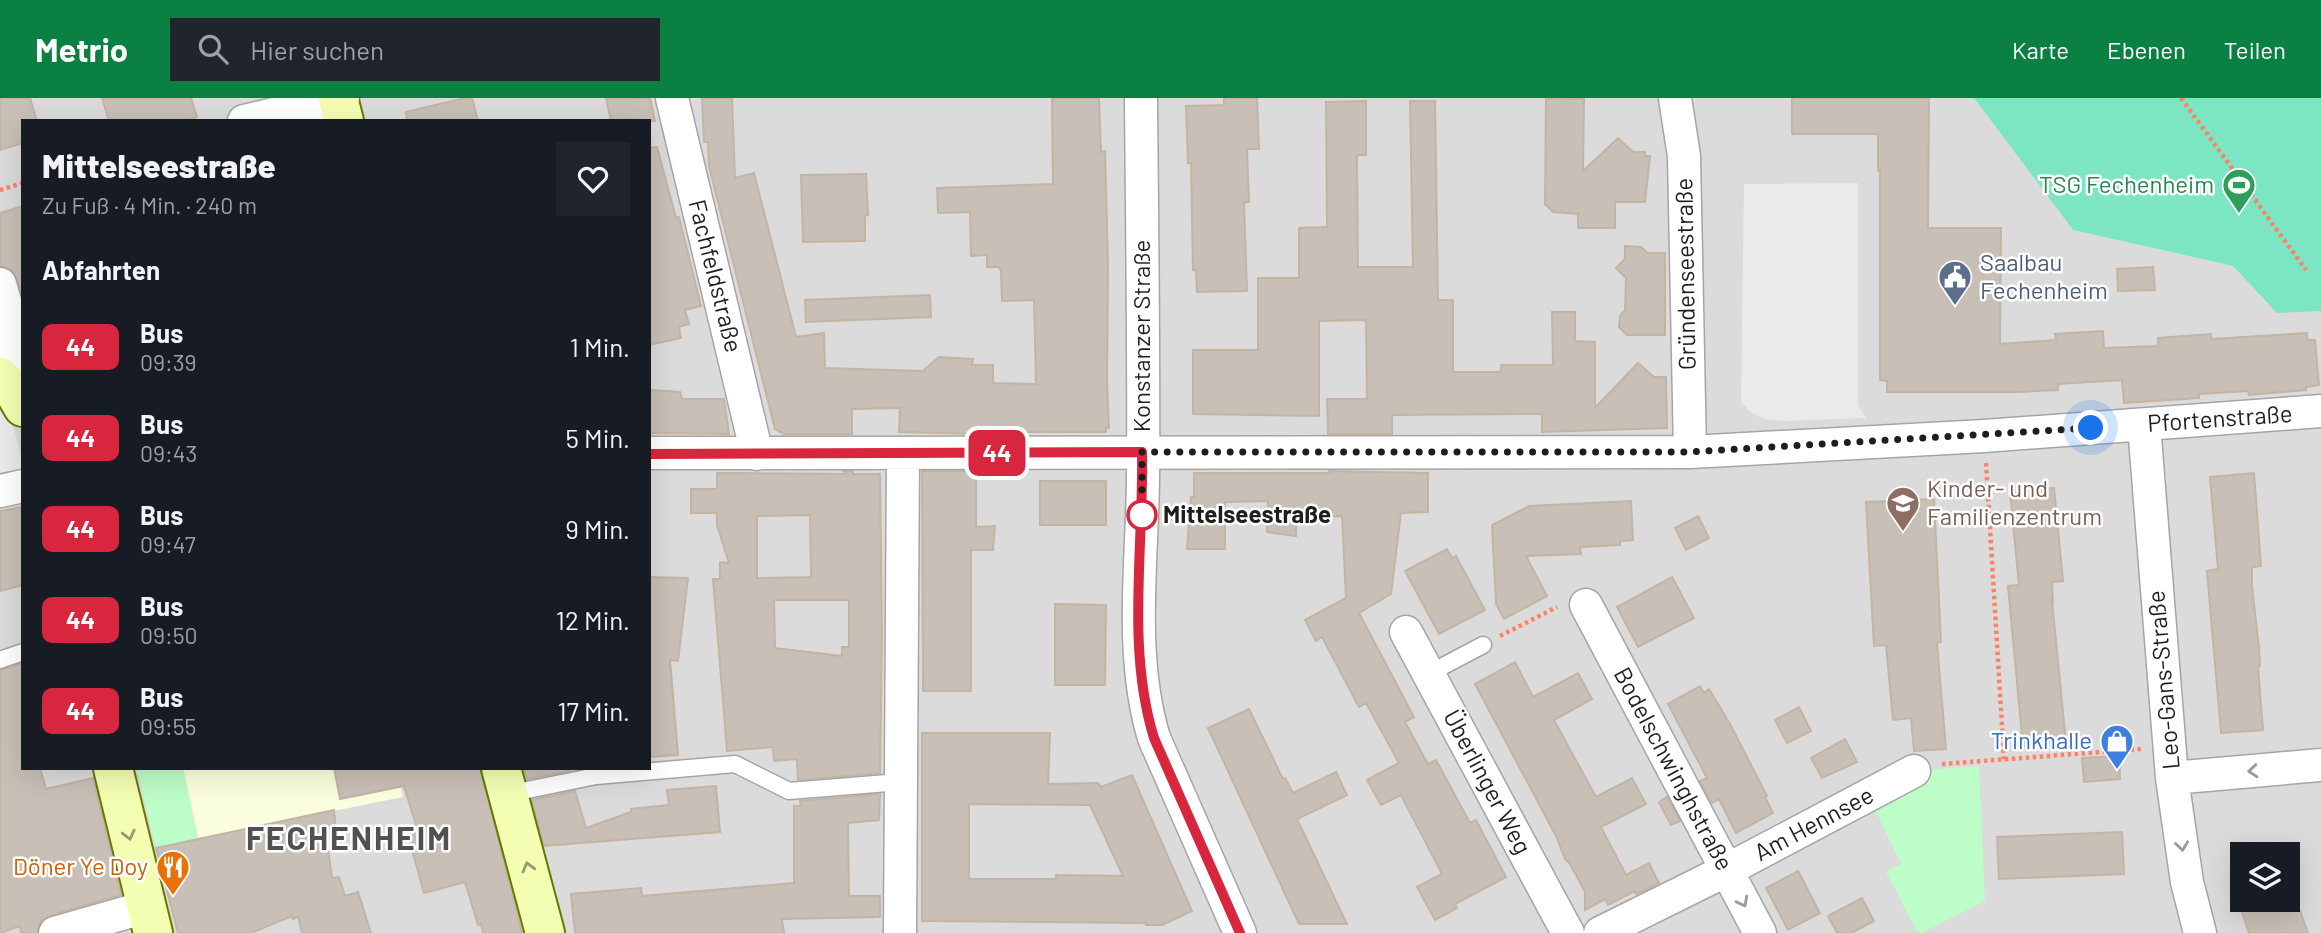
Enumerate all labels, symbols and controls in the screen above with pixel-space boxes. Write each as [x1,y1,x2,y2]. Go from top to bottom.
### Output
search box [170,18,660,81]
text: Metrio [35,29,128,69]
icon: search [194,30,232,68]
text: Hier suchen [250,34,384,65]
text: Karte [2012,35,2069,64]
text: Ebenen [2107,35,2186,64]
text: Teilen [2224,35,2286,64]
button: heart [556,142,630,216]
text: Mittelseestraße [42,145,276,185]
sports icon: TSG Fechenheim [2220,166,2258,215]
place label: TSG Fechenheim [2039,169,2214,198]
street label: Gründenseestraße [1668,178,1701,370]
text: Zu Fuß · 4 Min. · 240 m [42,191,257,219]
street label: Fachfeldstraße [683,196,749,355]
street label: Konstanzer Straße [1126,240,1155,432]
place label: Saalbau Fechenheim [1980,247,2108,304]
text: Abfahrten [42,254,160,285]
public building icon: Saalbau Fechenheim [1936,258,1974,307]
text: Bus [140,317,183,348]
text: 1 Min. [570,331,630,362]
text: 44 [66,332,95,361]
text: 09:39 [140,348,197,376]
street label: Pfortenstraße [2146,398,2293,437]
text: Bus [140,408,183,439]
your location [2073,410,2108,445]
text: 5 Min. [566,422,630,453]
text: 44 [66,423,95,452]
line badge: 44 [965,430,1028,476]
text: 44 [982,438,1012,467]
text: 09:43 [140,439,197,467]
place label: Kinder- und Familienzentrum [1927,473,2102,530]
school or university icon: Kinder- und Familienzentrum [1884,484,1922,533]
text: Bus [140,499,183,530]
place label: Mittelseestraße [1163,499,1331,528]
marker: Mittelseestraße [1127,500,1157,530]
text: 9 Min. [565,513,630,544]
text: 44 [66,514,95,543]
text: 09:47 [140,530,196,558]
street label: Leo-Gans-Straße [2140,589,2185,771]
text: Bus [140,590,183,621]
text: 12 Min. [556,604,630,635]
text: 44 [66,605,95,634]
text: 09:50 [140,621,198,649]
street label: Bodelschwinghstraße [1609,662,1740,875]
text: Bus [140,681,183,712]
text: 17 Min. [557,695,630,726]
text: 44 [66,696,95,725]
street label: Überlinger Weg [1438,704,1539,858]
text: 09:55 [140,712,196,740]
shop icon: Trinkhalle [2098,722,2136,771]
place label: Trinkhalle [1991,725,2092,754]
one-way arrow [2247,763,2258,778]
street label: Am Hennsee [1749,779,1878,866]
district label: FECHENHEIM [246,818,452,856]
one-way arrow [121,828,135,840]
one-way arrow [2174,840,2189,852]
map controls [2230,842,2300,912]
button: layers [2230,842,2300,912]
restaurant icon: Döner Ye Doy [154,848,192,897]
place label: Döner Ye Doy [13,851,148,880]
one-way arrow [522,861,536,873]
one-way arrow [1735,894,1749,907]

